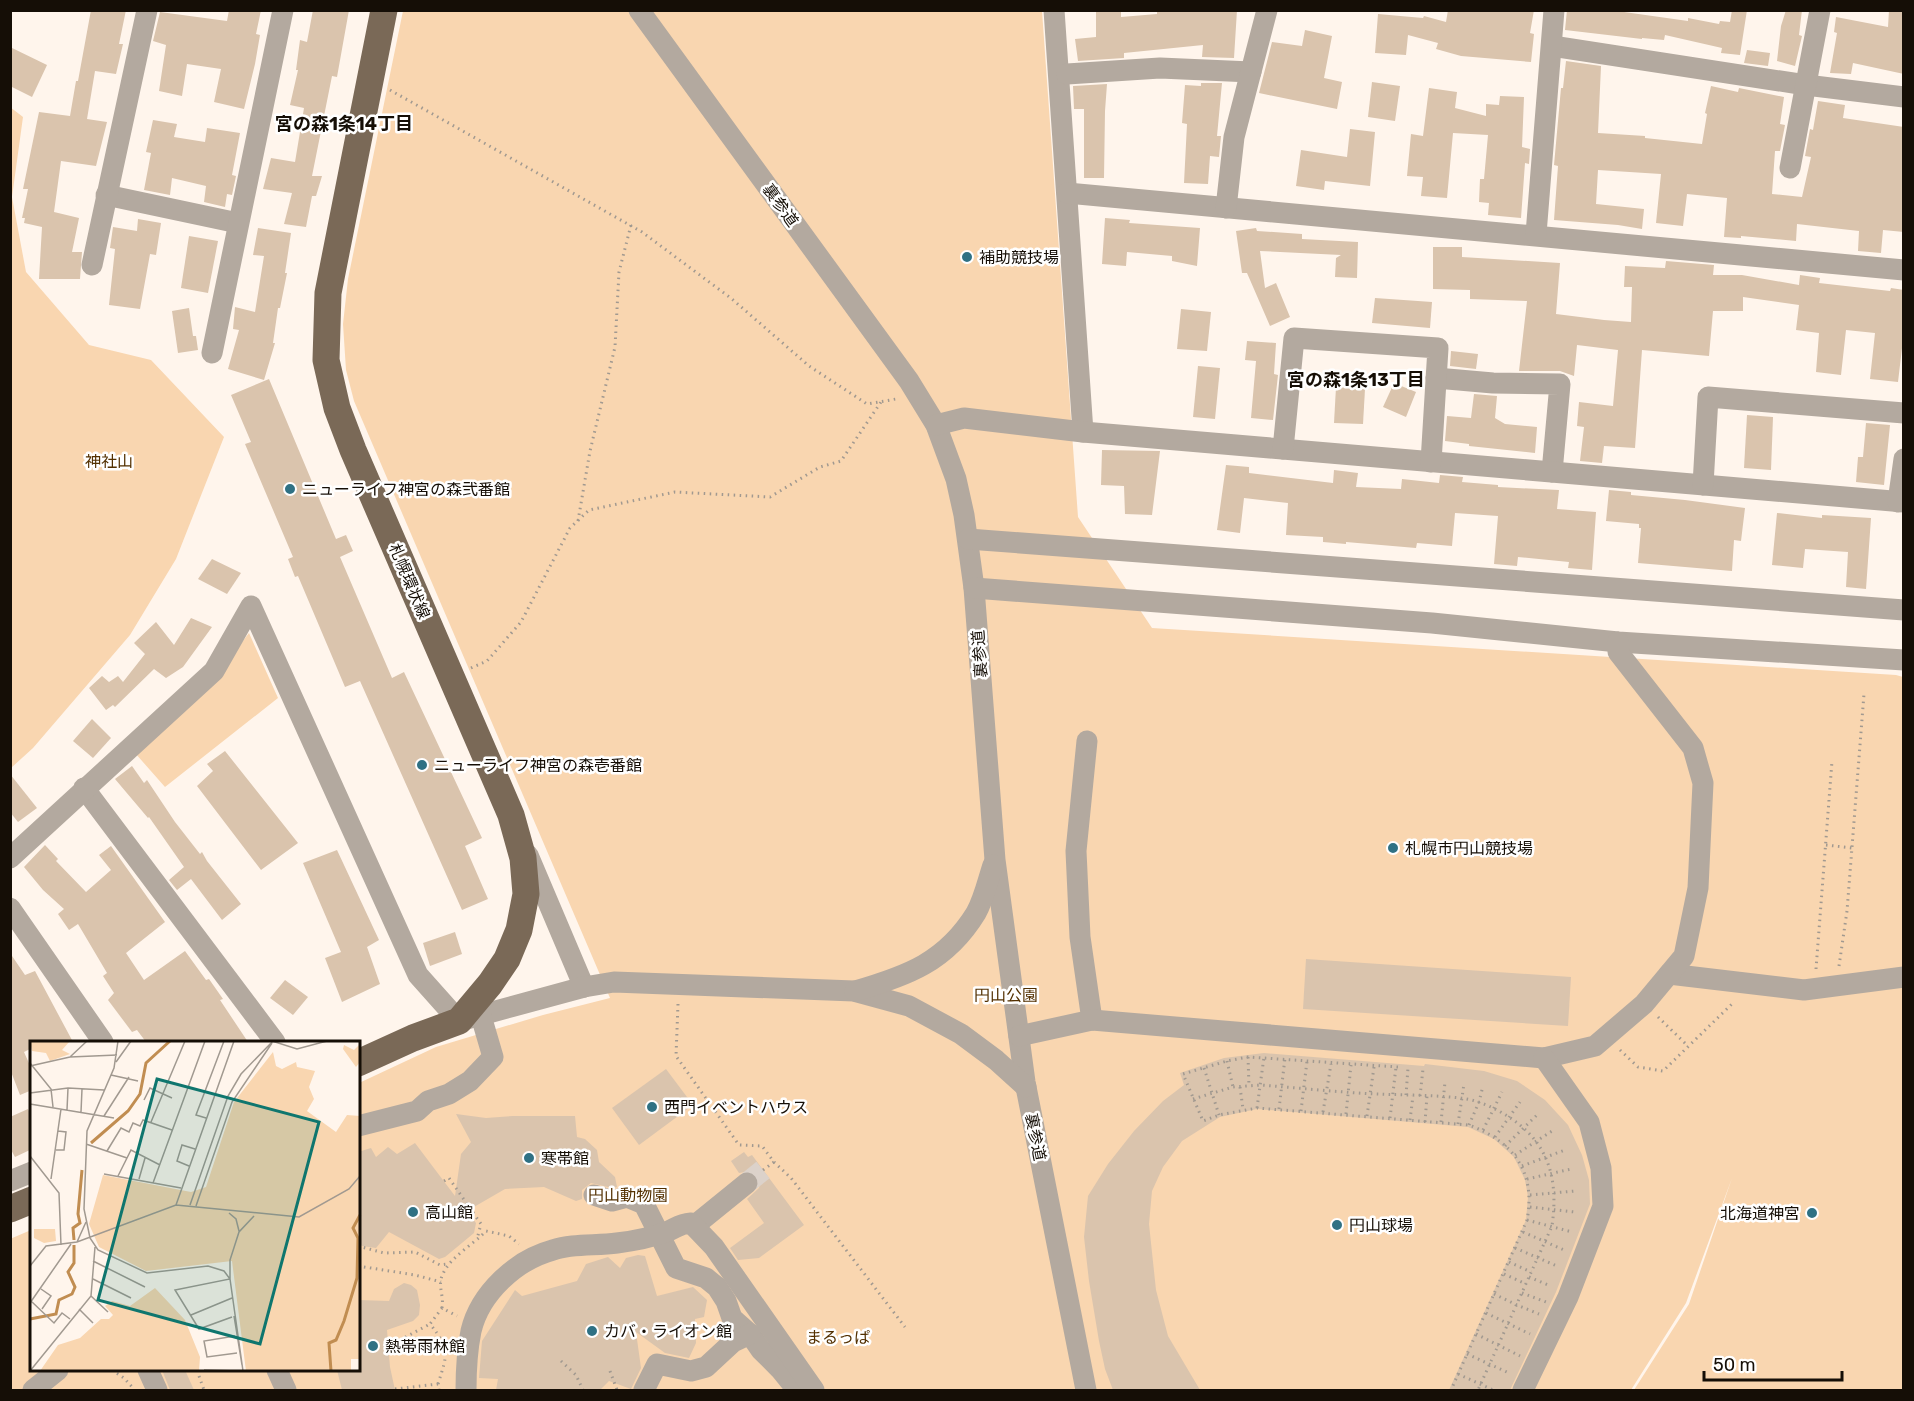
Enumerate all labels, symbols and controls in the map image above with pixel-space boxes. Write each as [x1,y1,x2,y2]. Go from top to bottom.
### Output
district label: 宮の森1条14丁目 [275,113,413,135]
street label: 裏参道 [759,180,802,230]
place label: 補助競技場 [979,248,1059,267]
marker: 補助競技場 [960,250,974,264]
district label: 宮の森1条13丁目 [1287,369,1425,391]
park label: 神社山 [85,452,133,471]
place label: ニューライフ神宮の森弐番館 [302,480,510,499]
marker: ニューライフ神宮の森弐番館 [283,482,297,496]
street label: 札幌環状線 [385,541,434,622]
street label: 裏参道 [968,629,991,679]
place label: ニューライフ神宮の森壱番館 [434,756,642,775]
marker: ニューライフ神宮の森壱番館 [415,758,429,772]
place label: 札幌市円山競技場 [1405,839,1533,858]
marker: 札幌市円山競技場 [1386,841,1400,855]
park label: 円山公園 [974,986,1038,1005]
inset map [30,1041,360,1371]
place label: 西門イベントハウス [664,1098,808,1117]
marker: 西門イベントハウス [645,1100,659,1114]
street label: 裏参道 [1022,1112,1049,1162]
place label: 寒帯館 [541,1149,589,1168]
marker: 寒帯館 [522,1151,536,1165]
park label: 円山動物園 [588,1186,668,1205]
place label: 高山館 [425,1203,473,1222]
place label: 北海道神宮 [1720,1204,1800,1223]
marker: 高山館 [406,1205,420,1219]
marker: 北海道神宮 [1805,1206,1819,1220]
place label: 円山球場 [1349,1216,1413,1235]
marker: 円山球場 [1330,1218,1344,1232]
place label: カバ・ライオン館 [604,1322,732,1341]
marker: カバ・ライオン館 [585,1324,599,1338]
park label: まるっぱ [806,1328,870,1347]
place label: 熱帯雨林館 [385,1337,465,1356]
marker: 熱帯雨林館 [366,1339,380,1353]
scale bar [1704,1344,1842,1382]
text: 50 m [1713,1354,1756,1376]

